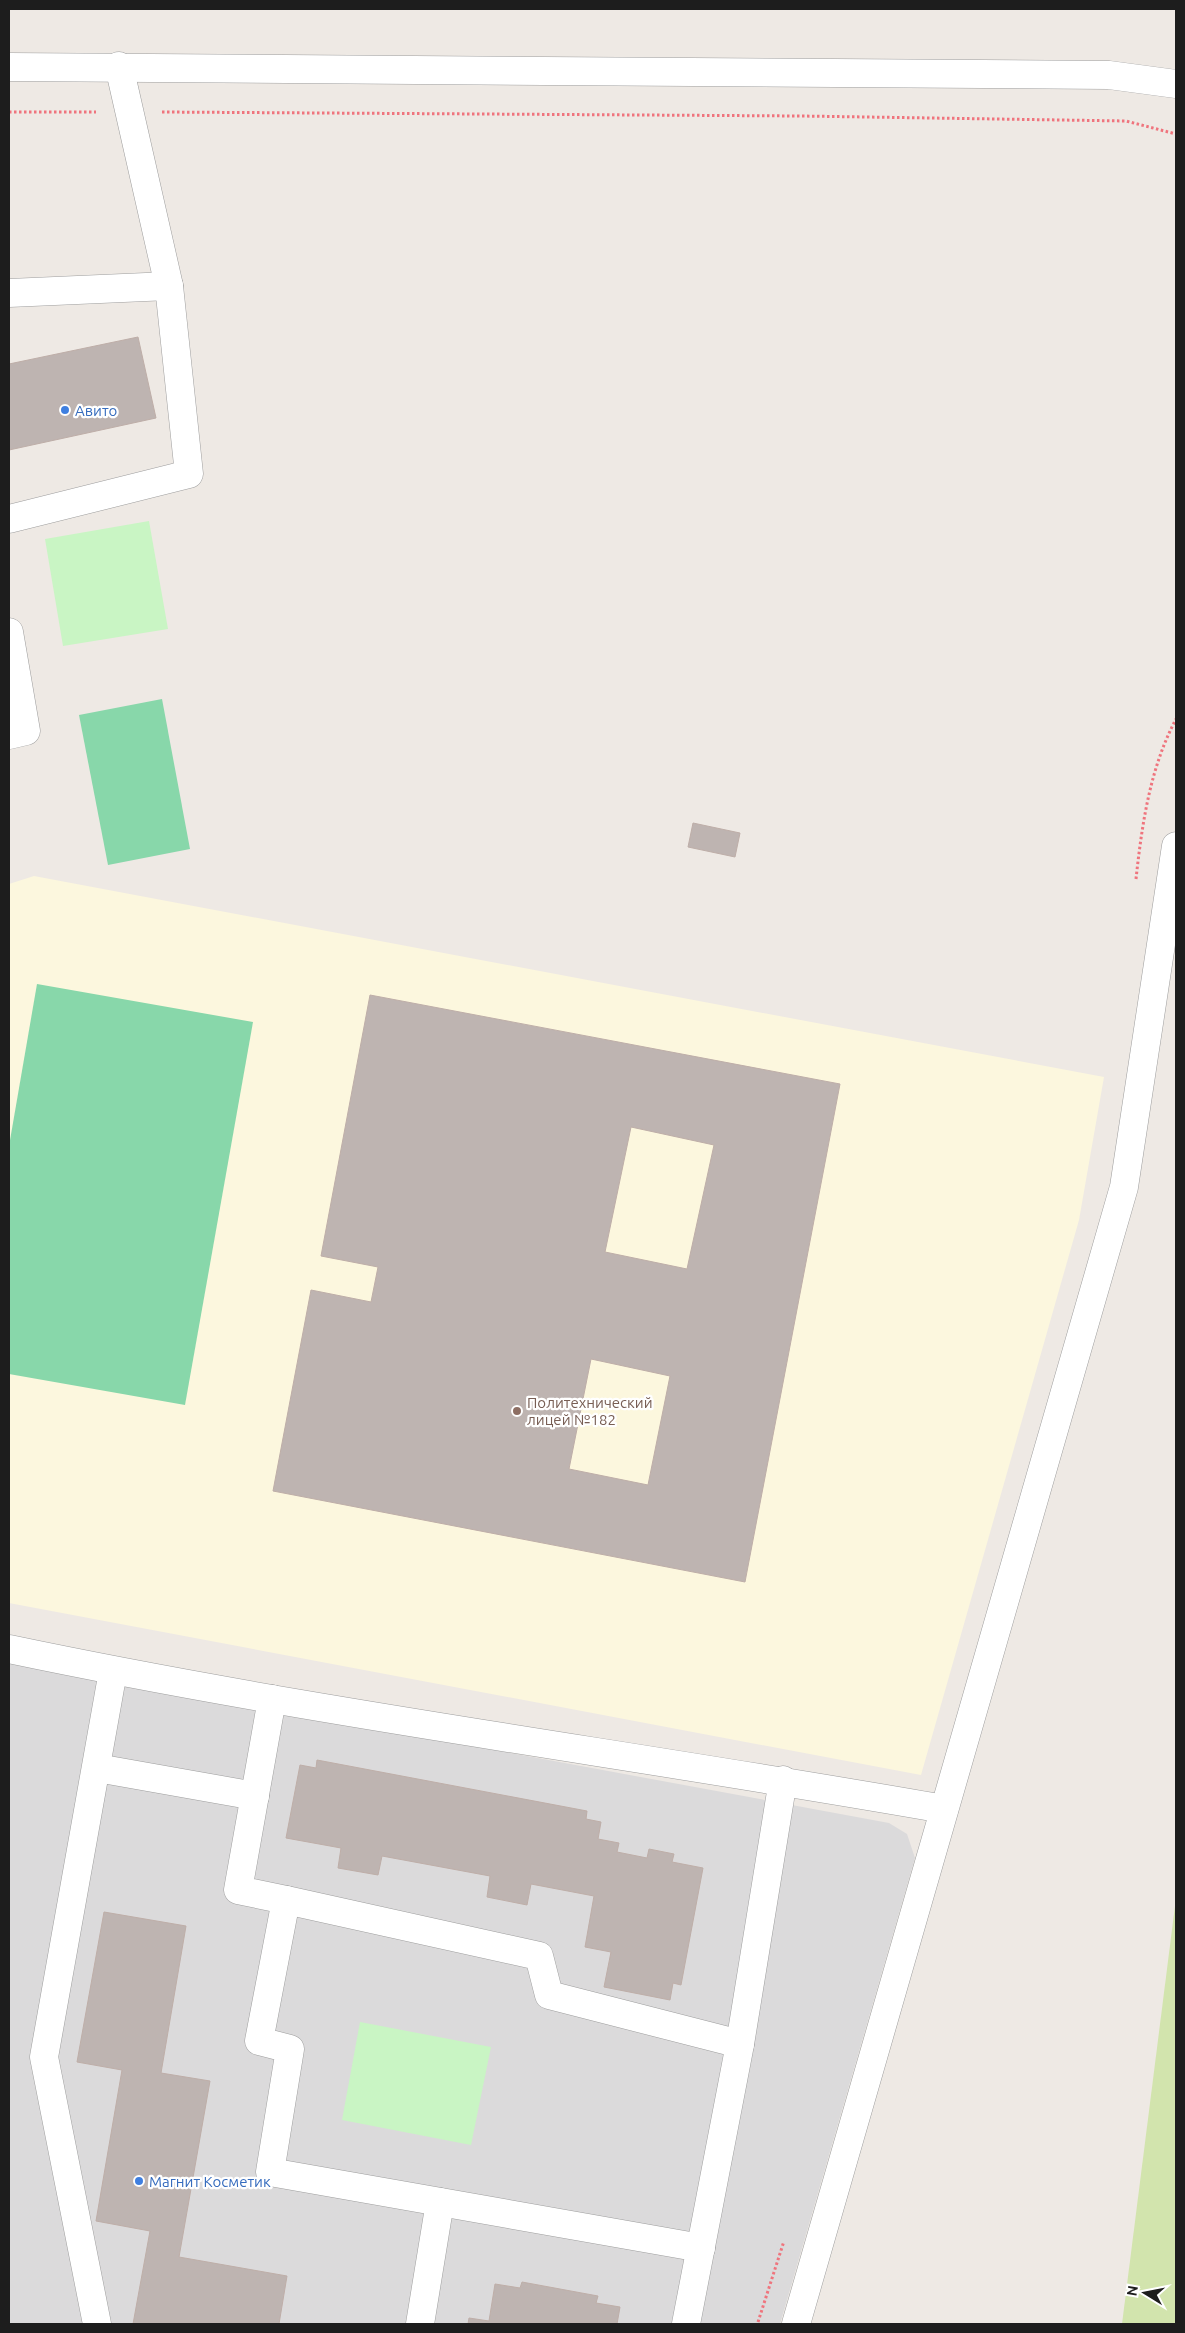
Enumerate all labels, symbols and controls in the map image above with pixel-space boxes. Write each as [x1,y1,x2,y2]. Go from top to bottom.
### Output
place label: Авито [75,402,117,419]
marker: Авито [59,404,71,416]
place label: Политехнический лицей №182 [527,1394,653,1428]
marker: Политехнический лицей №182 [511,1405,523,1417]
place label: Магнит Косметик [149,2173,271,2190]
marker: Магнит Косметик [133,2175,145,2187]
north arrow [1120,2268,1170,2318]
text: N [1123,2284,1141,2297]

